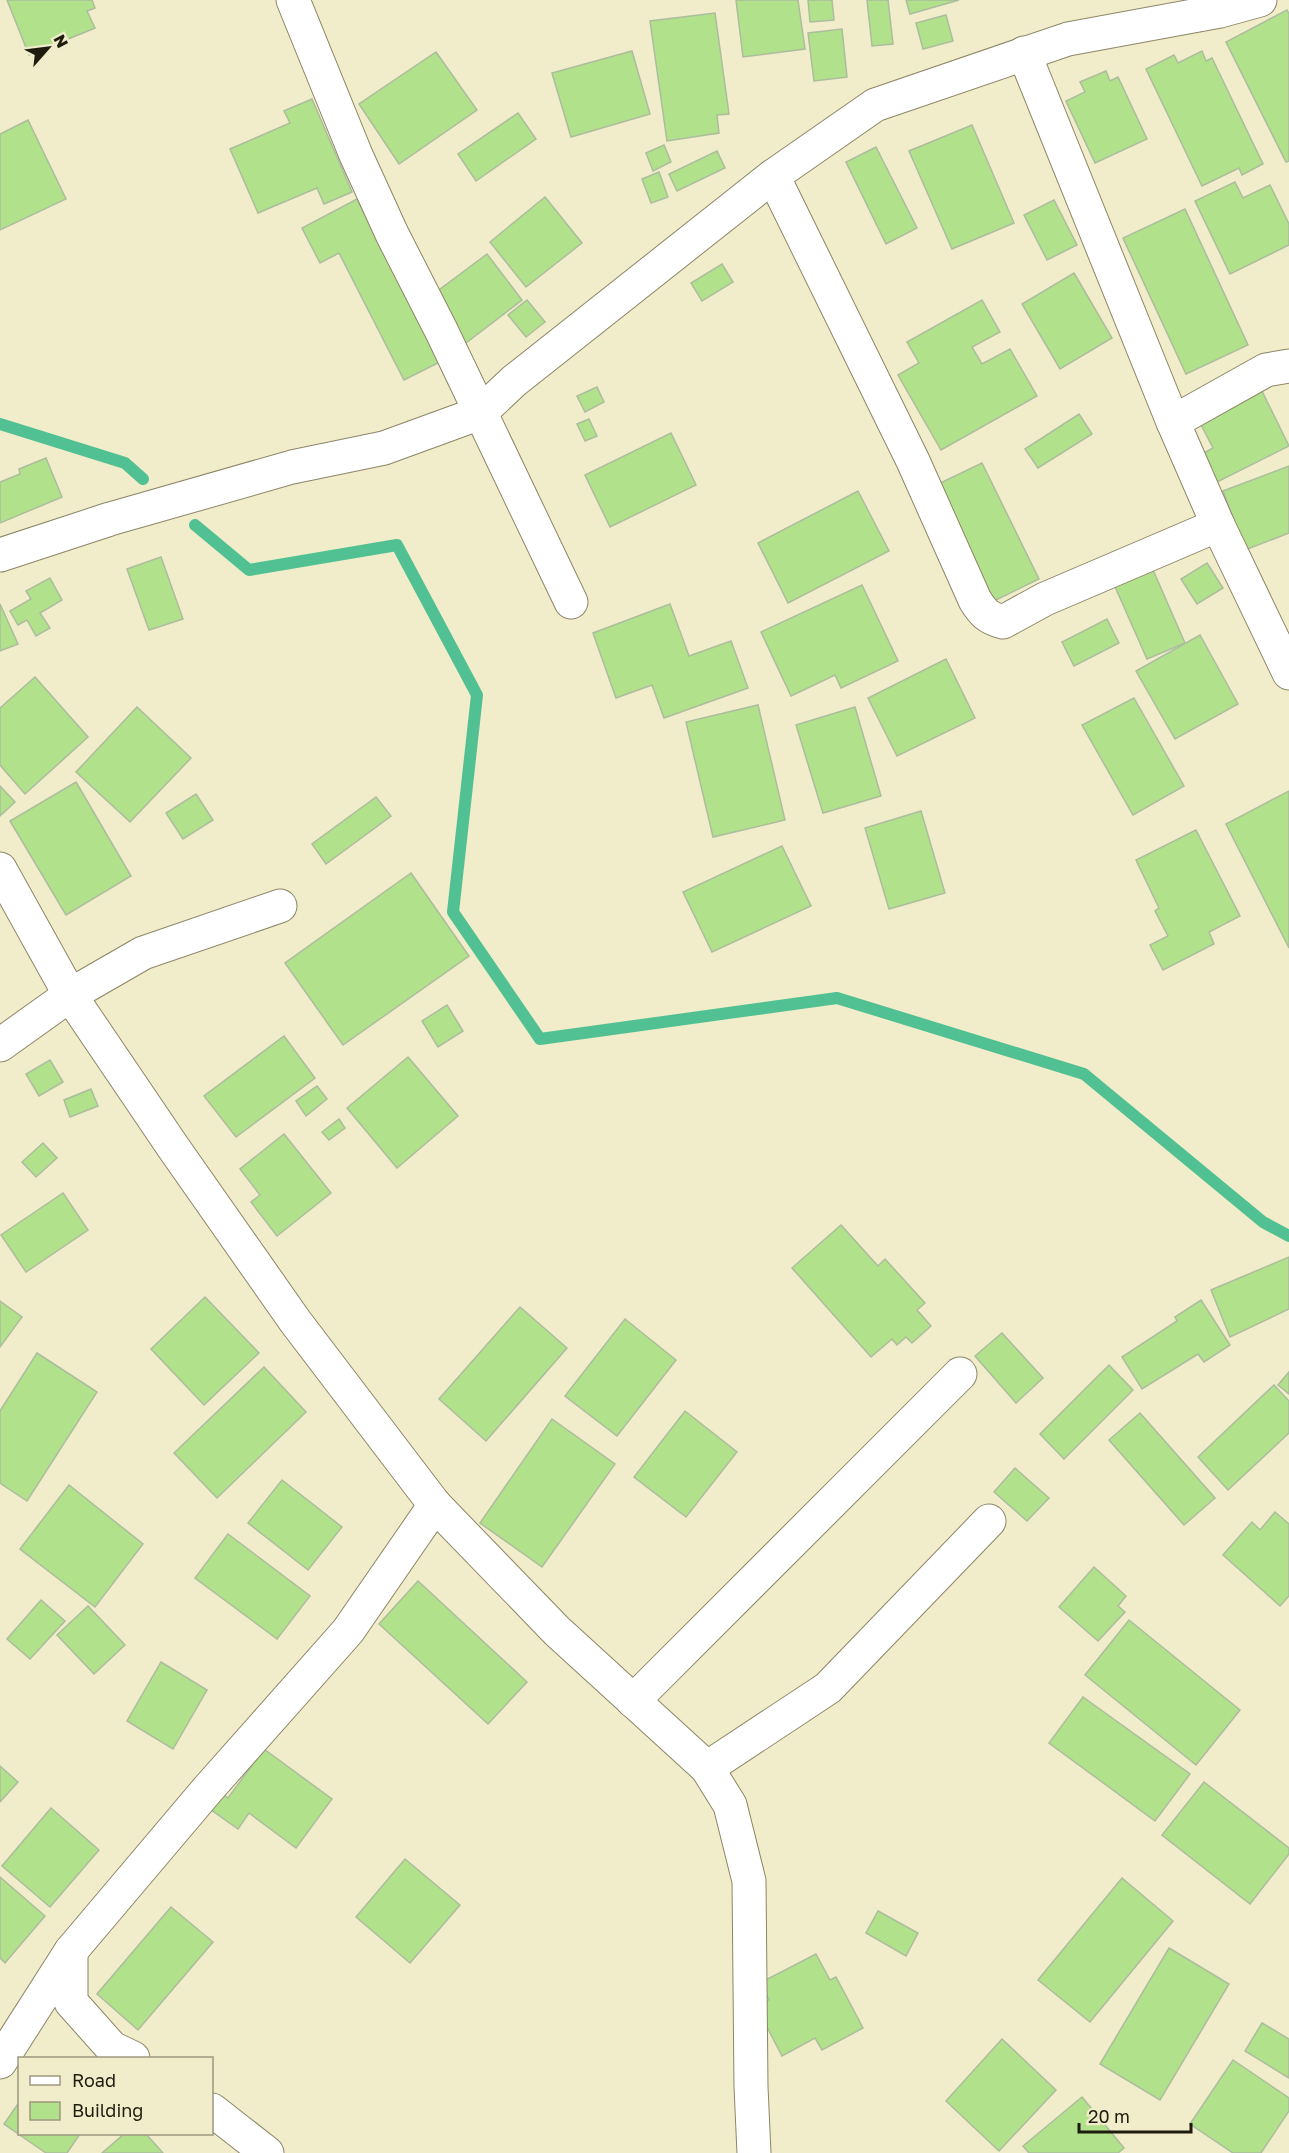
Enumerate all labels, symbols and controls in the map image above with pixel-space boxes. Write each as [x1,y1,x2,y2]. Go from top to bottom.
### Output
north arrow [18,18,78,78]
text: N [50,31,73,51]
legend [18,2057,213,2135]
text: Road [72,2069,116,2091]
scale bar [1079,2096,1192,2134]
text: Building [72,2099,143,2121]
text: 20 m [1088,2105,1130,2127]

